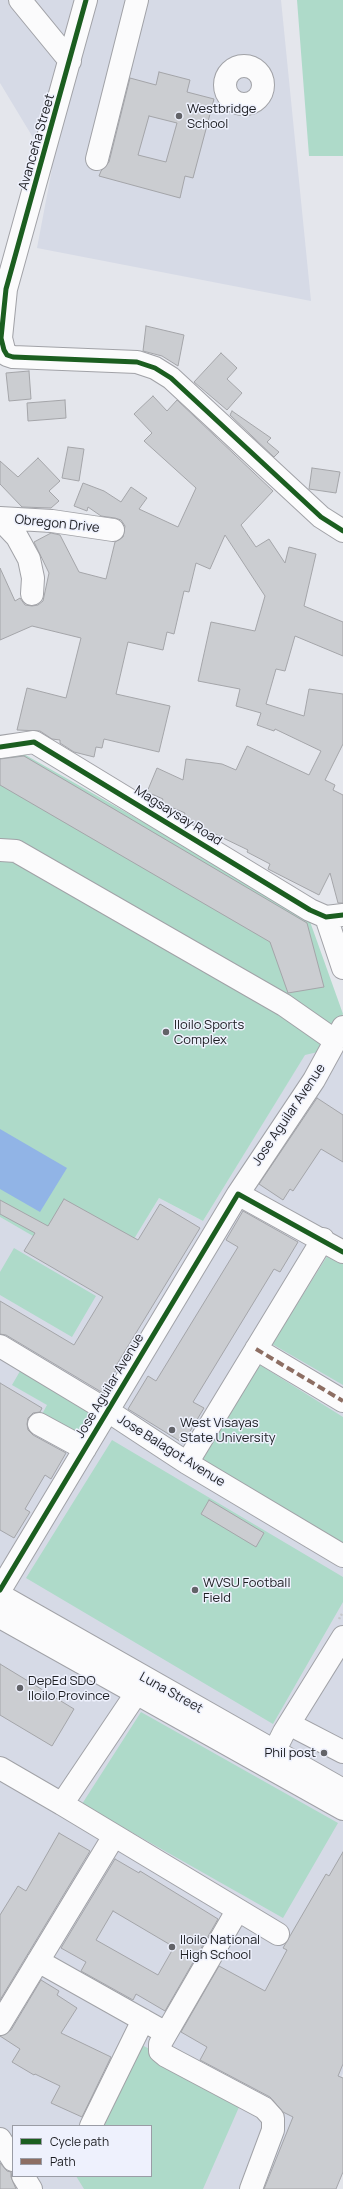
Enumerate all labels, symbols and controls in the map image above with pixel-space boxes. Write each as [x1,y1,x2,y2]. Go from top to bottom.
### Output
street label: Avanceña Street [16,92,58,192]
place label: Westbridge School [187,101,256,132]
marker: Westbridge School [174,111,184,121]
street label: Obregon Drive [14,512,100,536]
street label: Magsaysay Road [131,783,225,849]
place label: Iloilo Sports Complex [174,1017,244,1048]
marker: Iloilo Sports Complex [161,1027,171,1037]
street label: Jose Aguilar Avenue [249,1061,329,1169]
street label: Jose Aguilar Avenue [73,1331,147,1441]
street label: Jose Balagot Avenue [114,1412,228,1490]
place label: West Visayas State University [180,1415,276,1446]
marker: West Visayas State University [167,1425,177,1435]
place label: WVSU Football Field [203,1575,290,1606]
marker: WVSU Football Field [190,1585,200,1595]
street label: Luna Street [137,1669,205,1717]
place label: DepEd SDO Iloilo Province [28,1673,110,1704]
marker: DepEd SDO Iloilo Province [15,1683,25,1693]
place label: Phil post [264,1745,316,1761]
marker: Phil post [319,1748,329,1758]
place label: Iloilo National High School [180,1932,260,1963]
marker: Iloilo National High School [167,1942,177,1952]
legend [12,2125,152,2177]
text: Cycle path [50,2133,109,2150]
text: Path [50,2153,76,2170]

